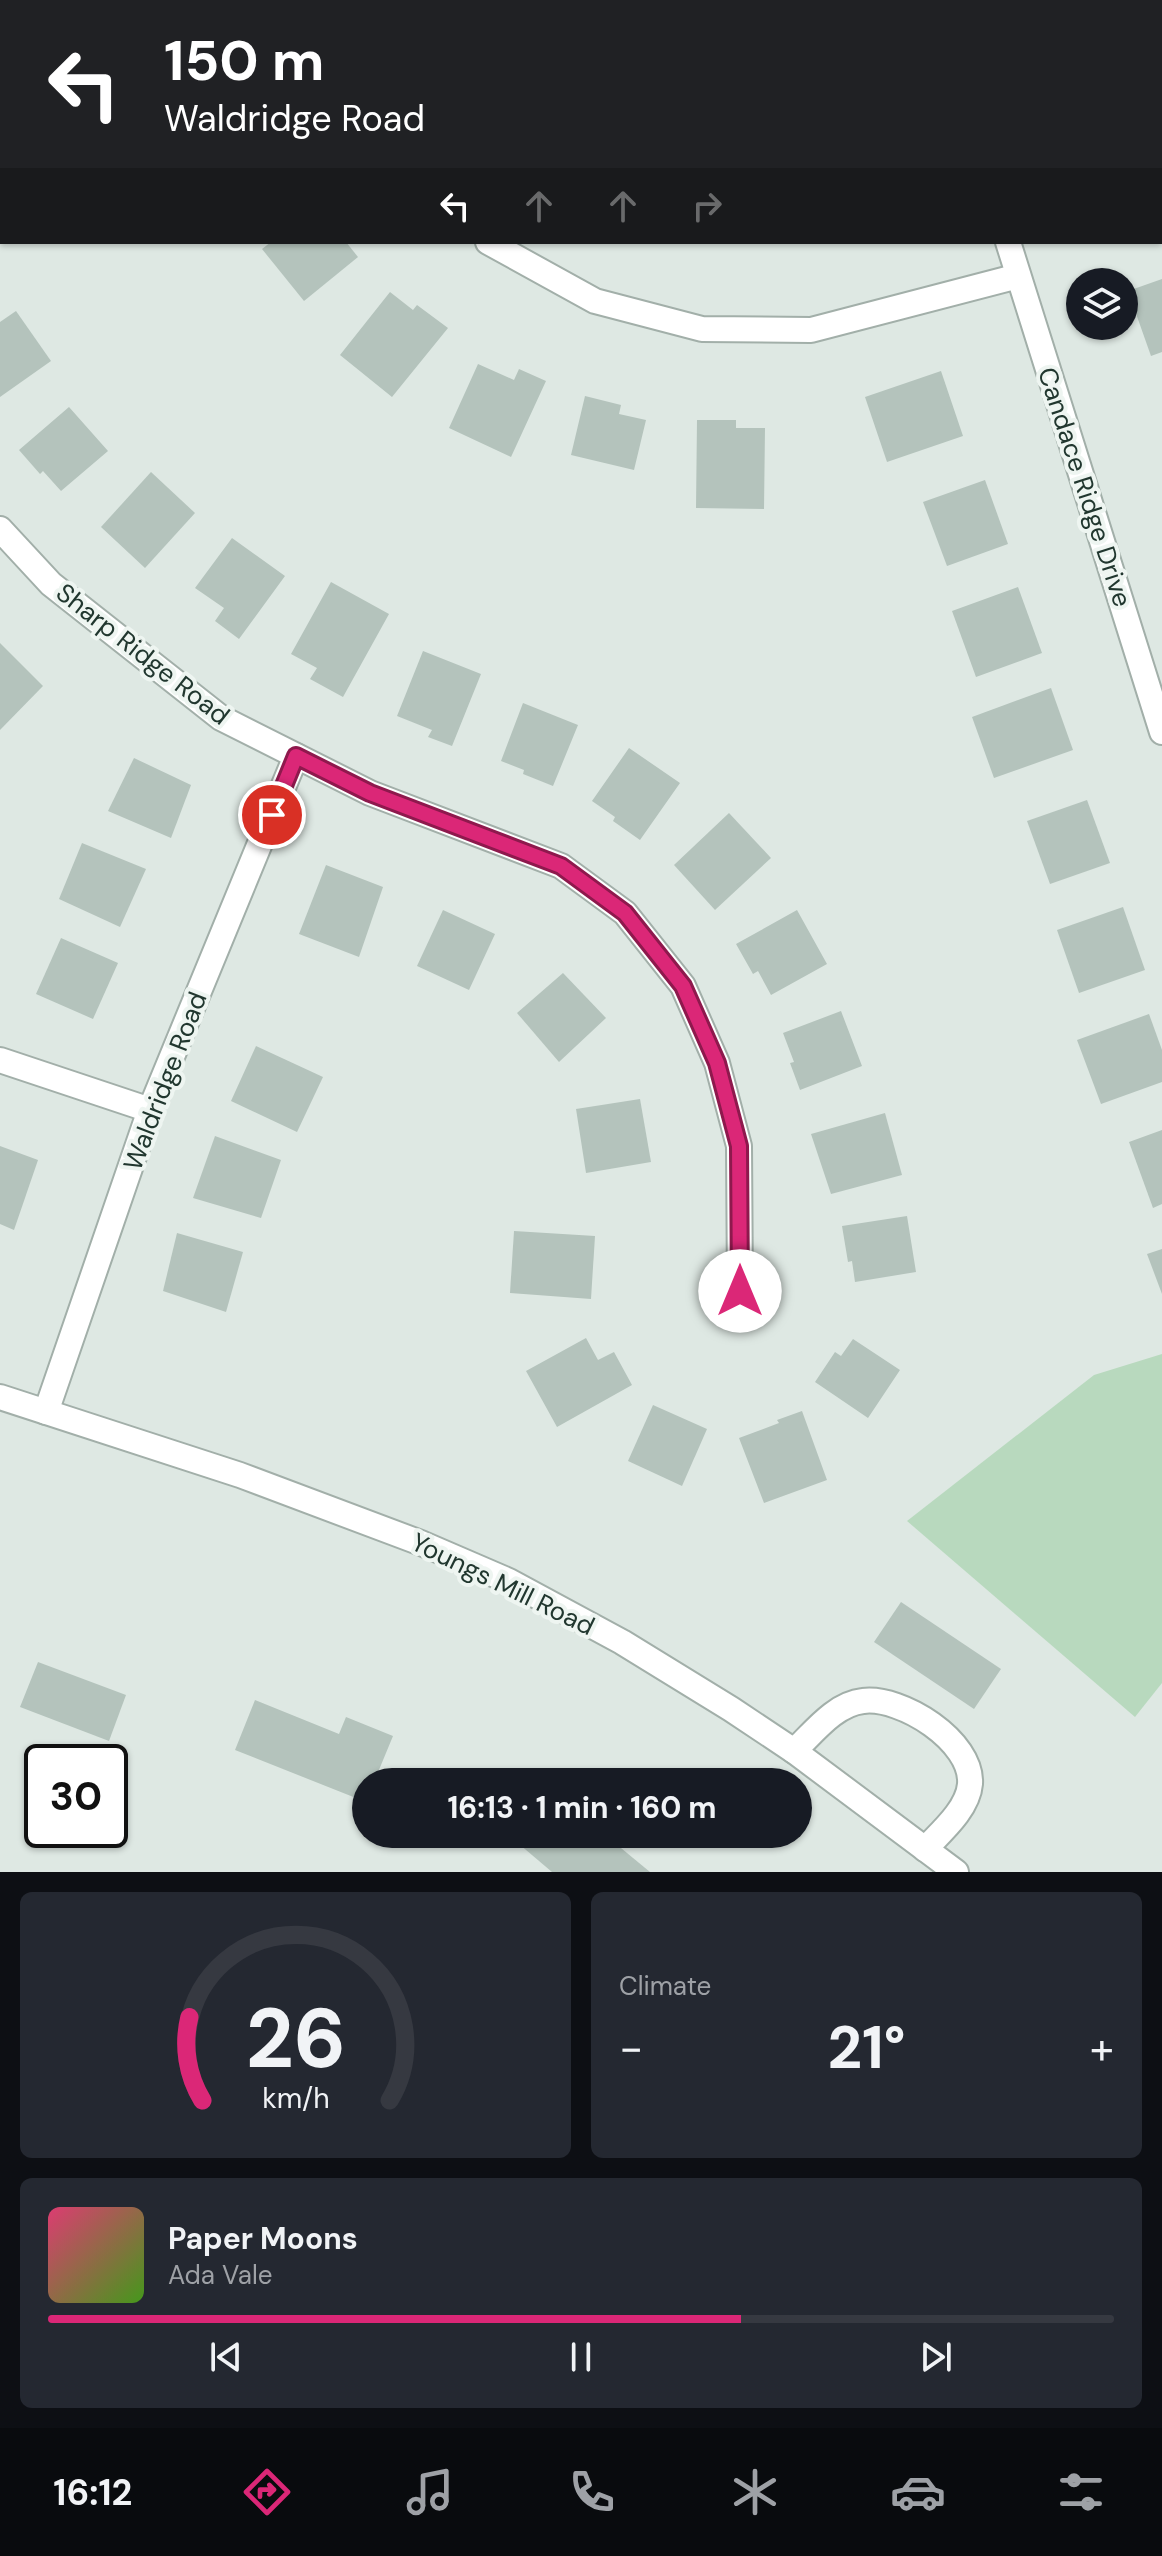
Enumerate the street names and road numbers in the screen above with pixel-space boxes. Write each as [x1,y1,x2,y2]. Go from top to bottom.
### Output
street label: Candace Ridge Drive [1030,363,1140,611]
street label: Sharp Ridge Road [49,576,237,732]
street label: Waldridge Road [115,987,215,1175]
street label: Youngs Mill Road [406,1525,600,1643]

